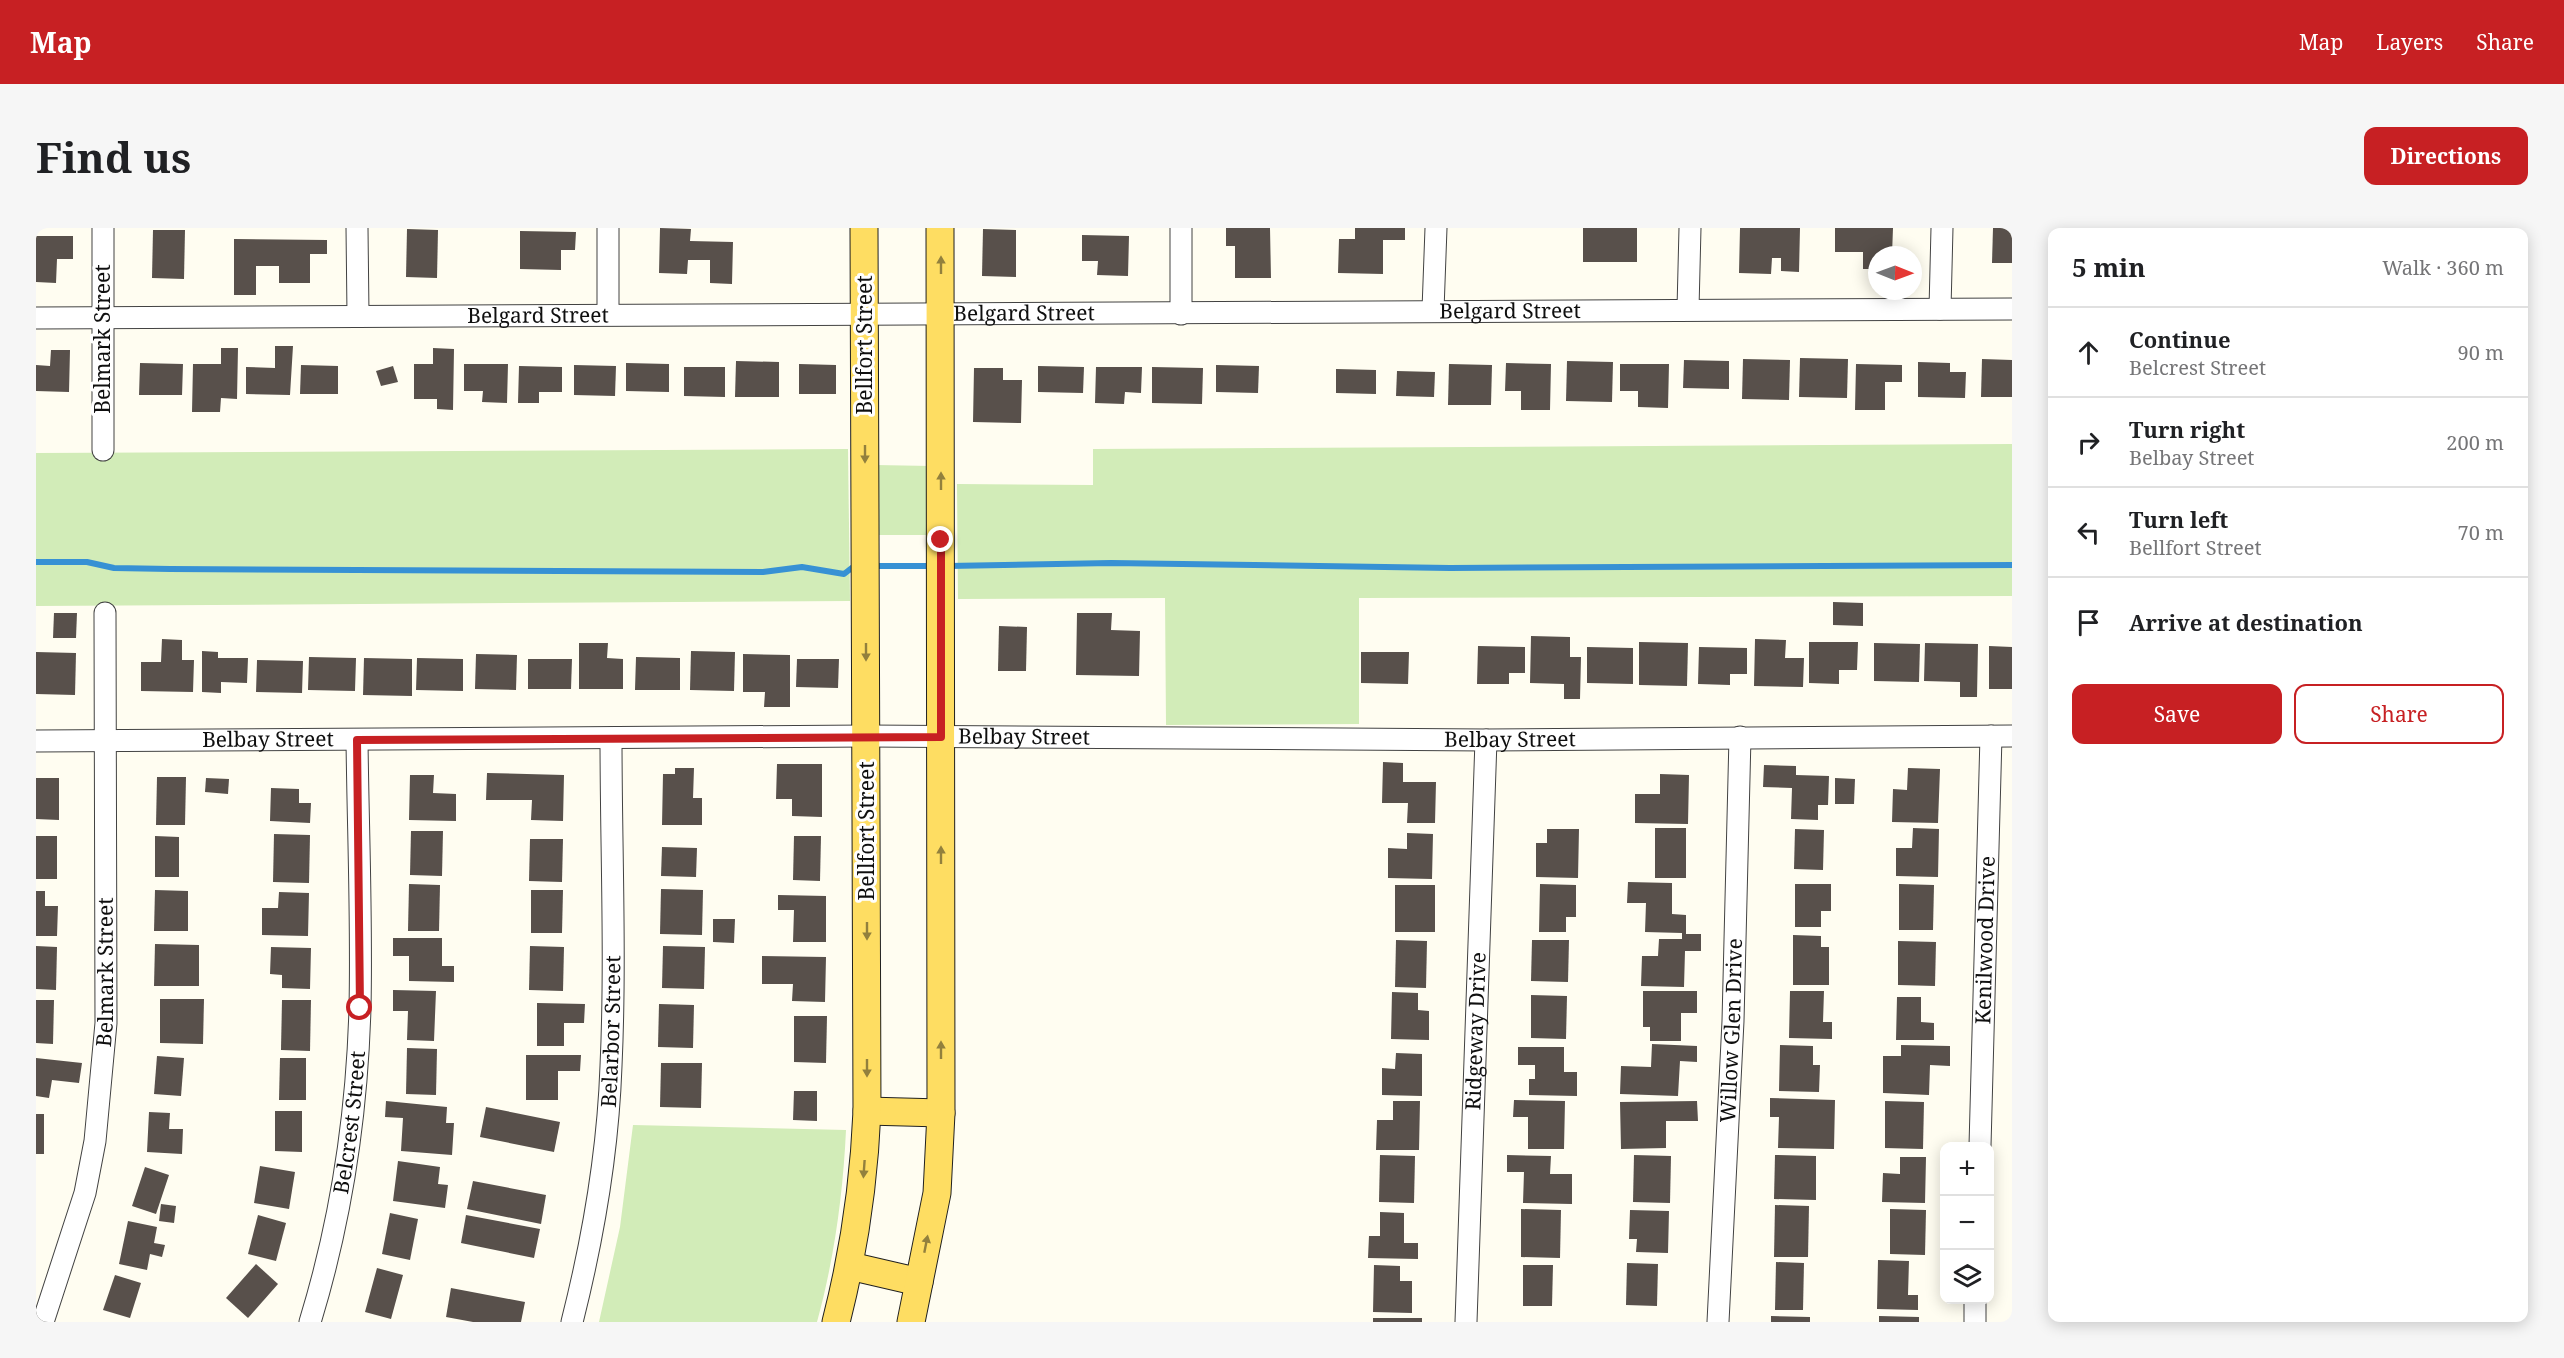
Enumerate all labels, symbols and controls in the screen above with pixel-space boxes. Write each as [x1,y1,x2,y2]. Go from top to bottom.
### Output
text: Map [30,23,92,61]
text: Map [2299,28,2343,56]
text: Layers [2376,28,2443,56]
text: Share [2476,28,2534,56]
button: Directions [2364,127,2528,185]
text: Find us [36,128,191,185]
north arrow [1868,246,1922,300]
text: 5 min [2072,249,2146,285]
text: Walk · 360 m [2382,254,2504,281]
one-way arrow [936,255,946,274]
street label: Belmark Street [88,264,116,414]
street label: Bellfort Street [850,275,878,415]
street label: Belgard Street [1439,296,1581,325]
street label: Belgard Street [953,298,1095,327]
street label: Belgard Street [467,300,609,329]
text: Continue [2129,324,2231,354]
icon: ahead [2072,336,2105,369]
text: 90 m [2458,339,2504,366]
text: Belcrest Street [2129,354,2266,381]
text: Turn right [2129,414,2245,444]
icon: right [2072,426,2105,459]
text: 200 m [2446,429,2504,456]
text: Belbay Street [2129,444,2254,471]
one-way arrow [860,445,870,464]
one-way arrow [936,471,946,490]
text: Turn left [2129,504,2228,534]
icon: left [2072,516,2105,549]
text: 70 m [2458,519,2504,546]
route end [927,526,953,552]
text: Bellfort Street [2129,534,2262,561]
icon: arrive [2072,606,2105,639]
text: Arrive at destination [2129,607,2363,637]
one-way arrow [861,642,871,661]
button: Save [2072,684,2282,744]
button: Share [2294,684,2504,744]
street label: Belbay Street [958,722,1090,750]
street label: Belbay Street [202,724,334,753]
street label: Belbay Street [1444,724,1576,753]
street label: Bellfort Street [852,761,880,901]
one-way arrow [936,846,946,865]
street label: Kenilwood Drive [1968,855,2001,1025]
street label: Belmark Street [89,897,119,1048]
one-way arrow [862,921,872,940]
street label: Willow Glen Drive [1713,938,1748,1123]
street label: Ridgeway Drive [1458,952,1492,1111]
street label: Belarbor Street [594,955,626,1108]
route start [346,994,372,1020]
one-way arrow [936,1041,946,1060]
street label: Belcrest Street [326,1050,371,1196]
one-way arrow [862,1059,872,1078]
map controls [1940,1142,1994,1304]
button: + [1940,1142,1994,1196]
one-way arrow [860,1160,869,1179]
button: − [1940,1196,1994,1250]
one-way arrow [922,1234,931,1253]
button: layers [1940,1250,1994,1304]

